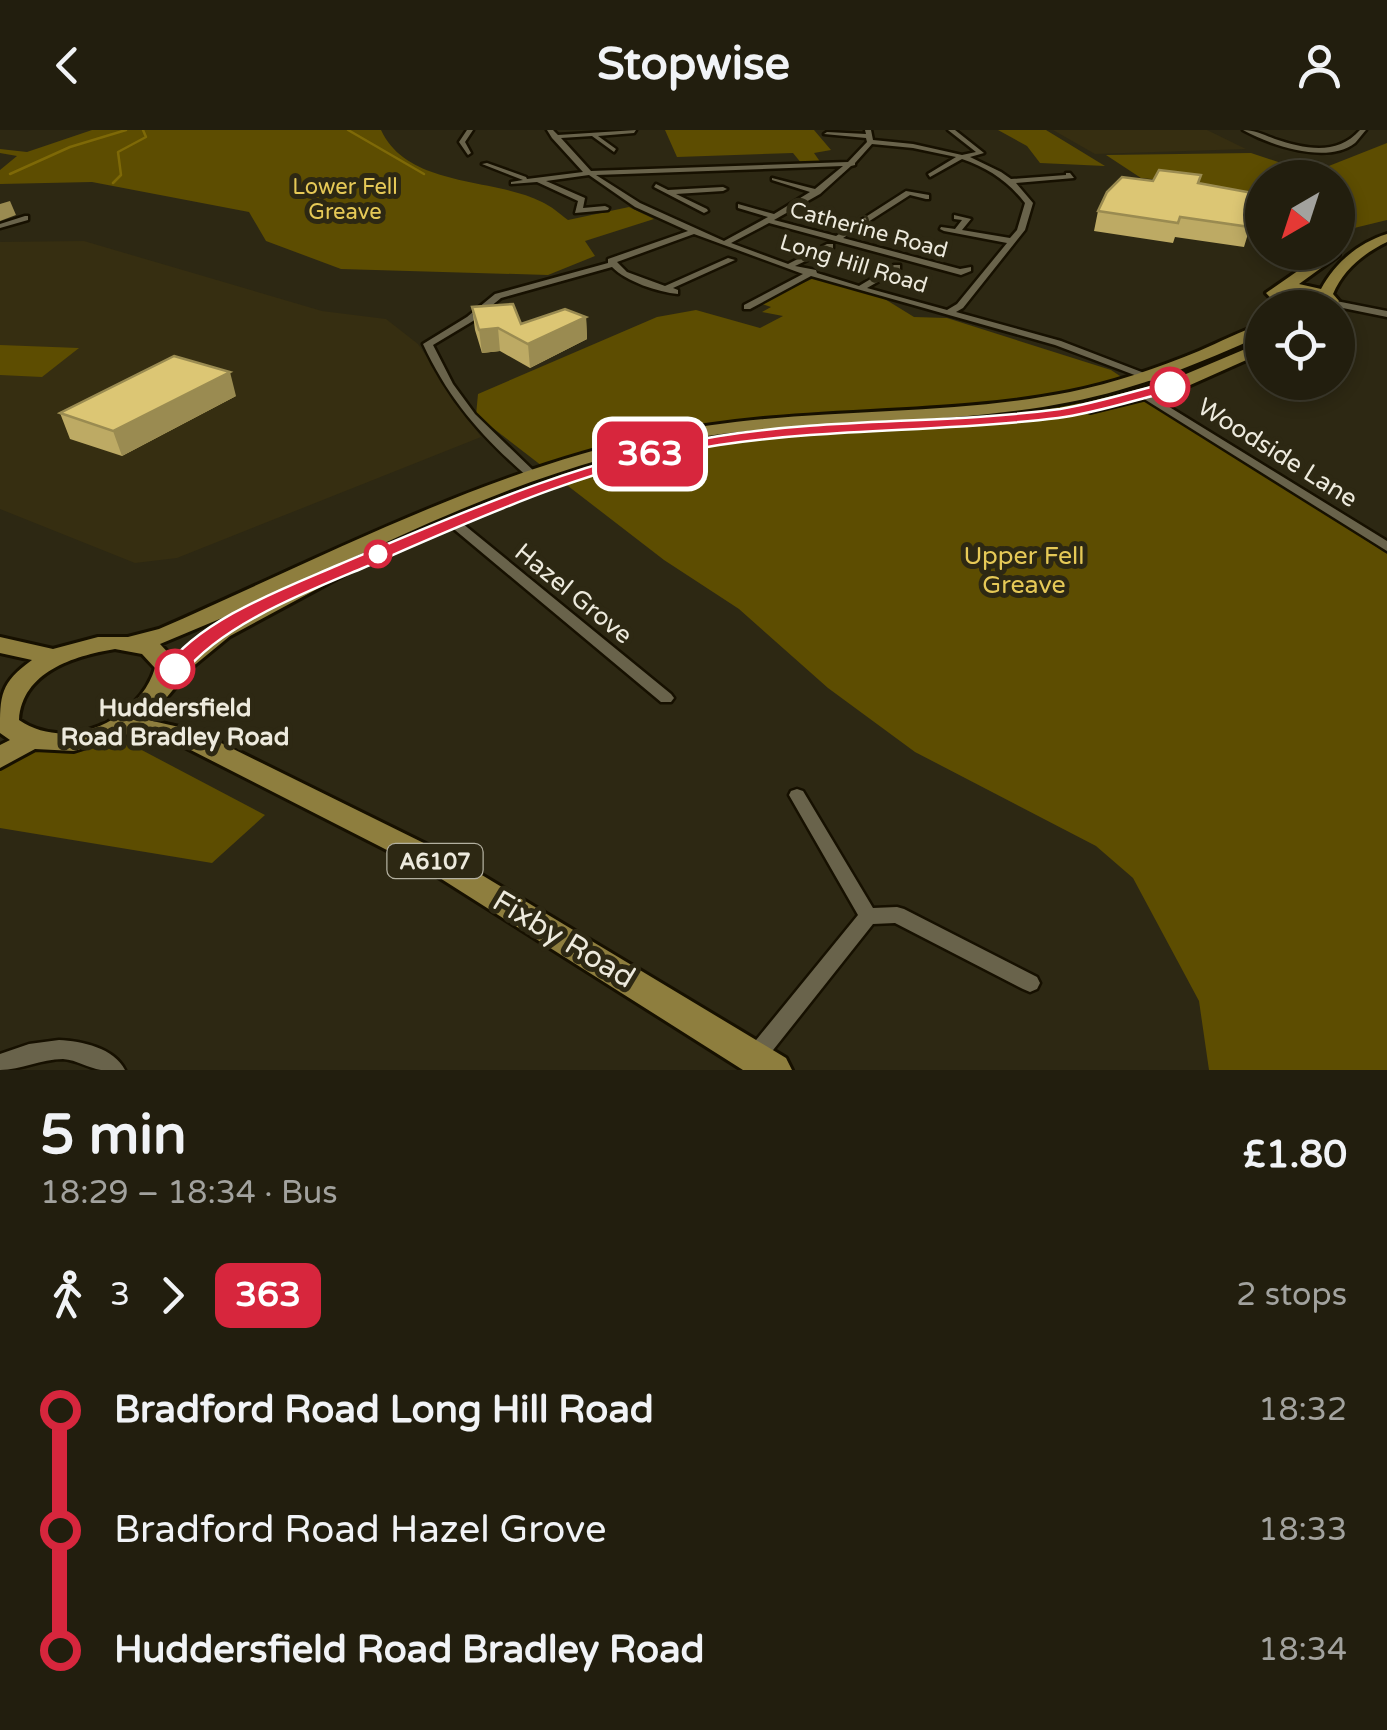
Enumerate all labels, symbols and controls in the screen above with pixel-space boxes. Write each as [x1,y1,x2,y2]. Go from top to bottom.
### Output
icon: back [40,38,95,93]
text: Stopwise [597,38,790,92]
icon: person [1292,38,1347,93]
north arrow [1245,160,1355,270]
map controls [1245,160,1355,400]
park label: Lower Fell Greave [292,174,398,225]
street label: Catherine Road [787,196,951,264]
street label: Long Hill Road [777,229,931,299]
button: locate [1245,290,1355,400]
unlabelled marker [1151,368,1189,406]
street label: Woodside Lane [1192,392,1363,514]
line badge: 363 [592,422,708,486]
text: 363 [617,433,683,475]
street label: Hazel Grove [509,537,638,650]
unlabelled marker [365,541,391,567]
park label: Upper Fell Greave [963,541,1085,600]
marker: Huddersfield Road Bradley Road [156,650,194,688]
place label: Huddersfield Road Bradley Road [61,693,289,752]
road number: A6107 [388,844,482,878]
street label: Fixby Road [486,882,642,996]
text: 5 min [40,1103,187,1169]
text: £1.80 [1243,1132,1347,1178]
text: 18:29 – 18:34 · Bus [40,1174,338,1212]
icon: walk [40,1268,95,1323]
icon: forward [145,1268,200,1323]
text: 363 [235,1274,301,1316]
text: 3 [110,1276,130,1314]
text: 2 stops [1236,1276,1347,1314]
text: Bradford Road Long Hill Road [114,1387,654,1433]
text: 18:32 [1258,1391,1347,1429]
text: Bradford Road Hazel Grove [114,1507,606,1553]
text: 18:33 [1258,1511,1347,1549]
text: Huddersfield Road Bradley Road [114,1627,705,1673]
text: 18:34 [1258,1631,1347,1669]

